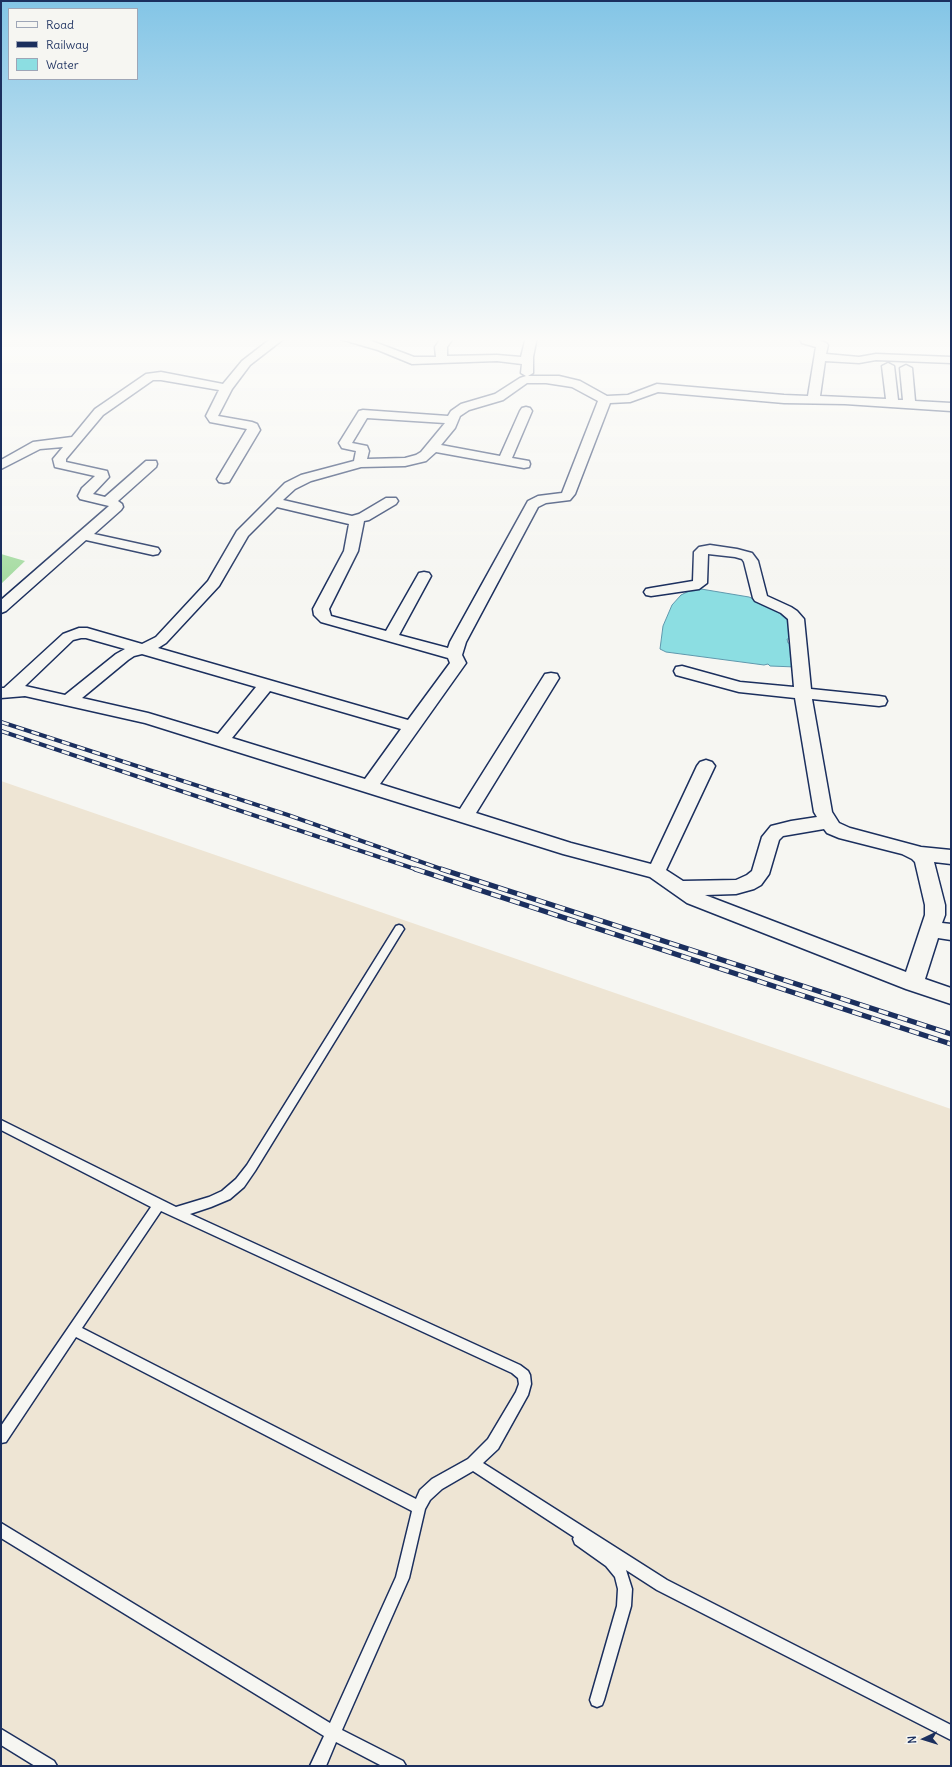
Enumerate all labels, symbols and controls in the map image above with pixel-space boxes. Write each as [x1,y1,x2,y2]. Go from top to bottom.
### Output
legend [8,8,138,80]
text: Road [46,17,74,32]
text: Railway [46,37,89,52]
text: Water [46,57,79,72]
north arrow [904,1719,944,1759]
text: N [905,1736,919,1744]

